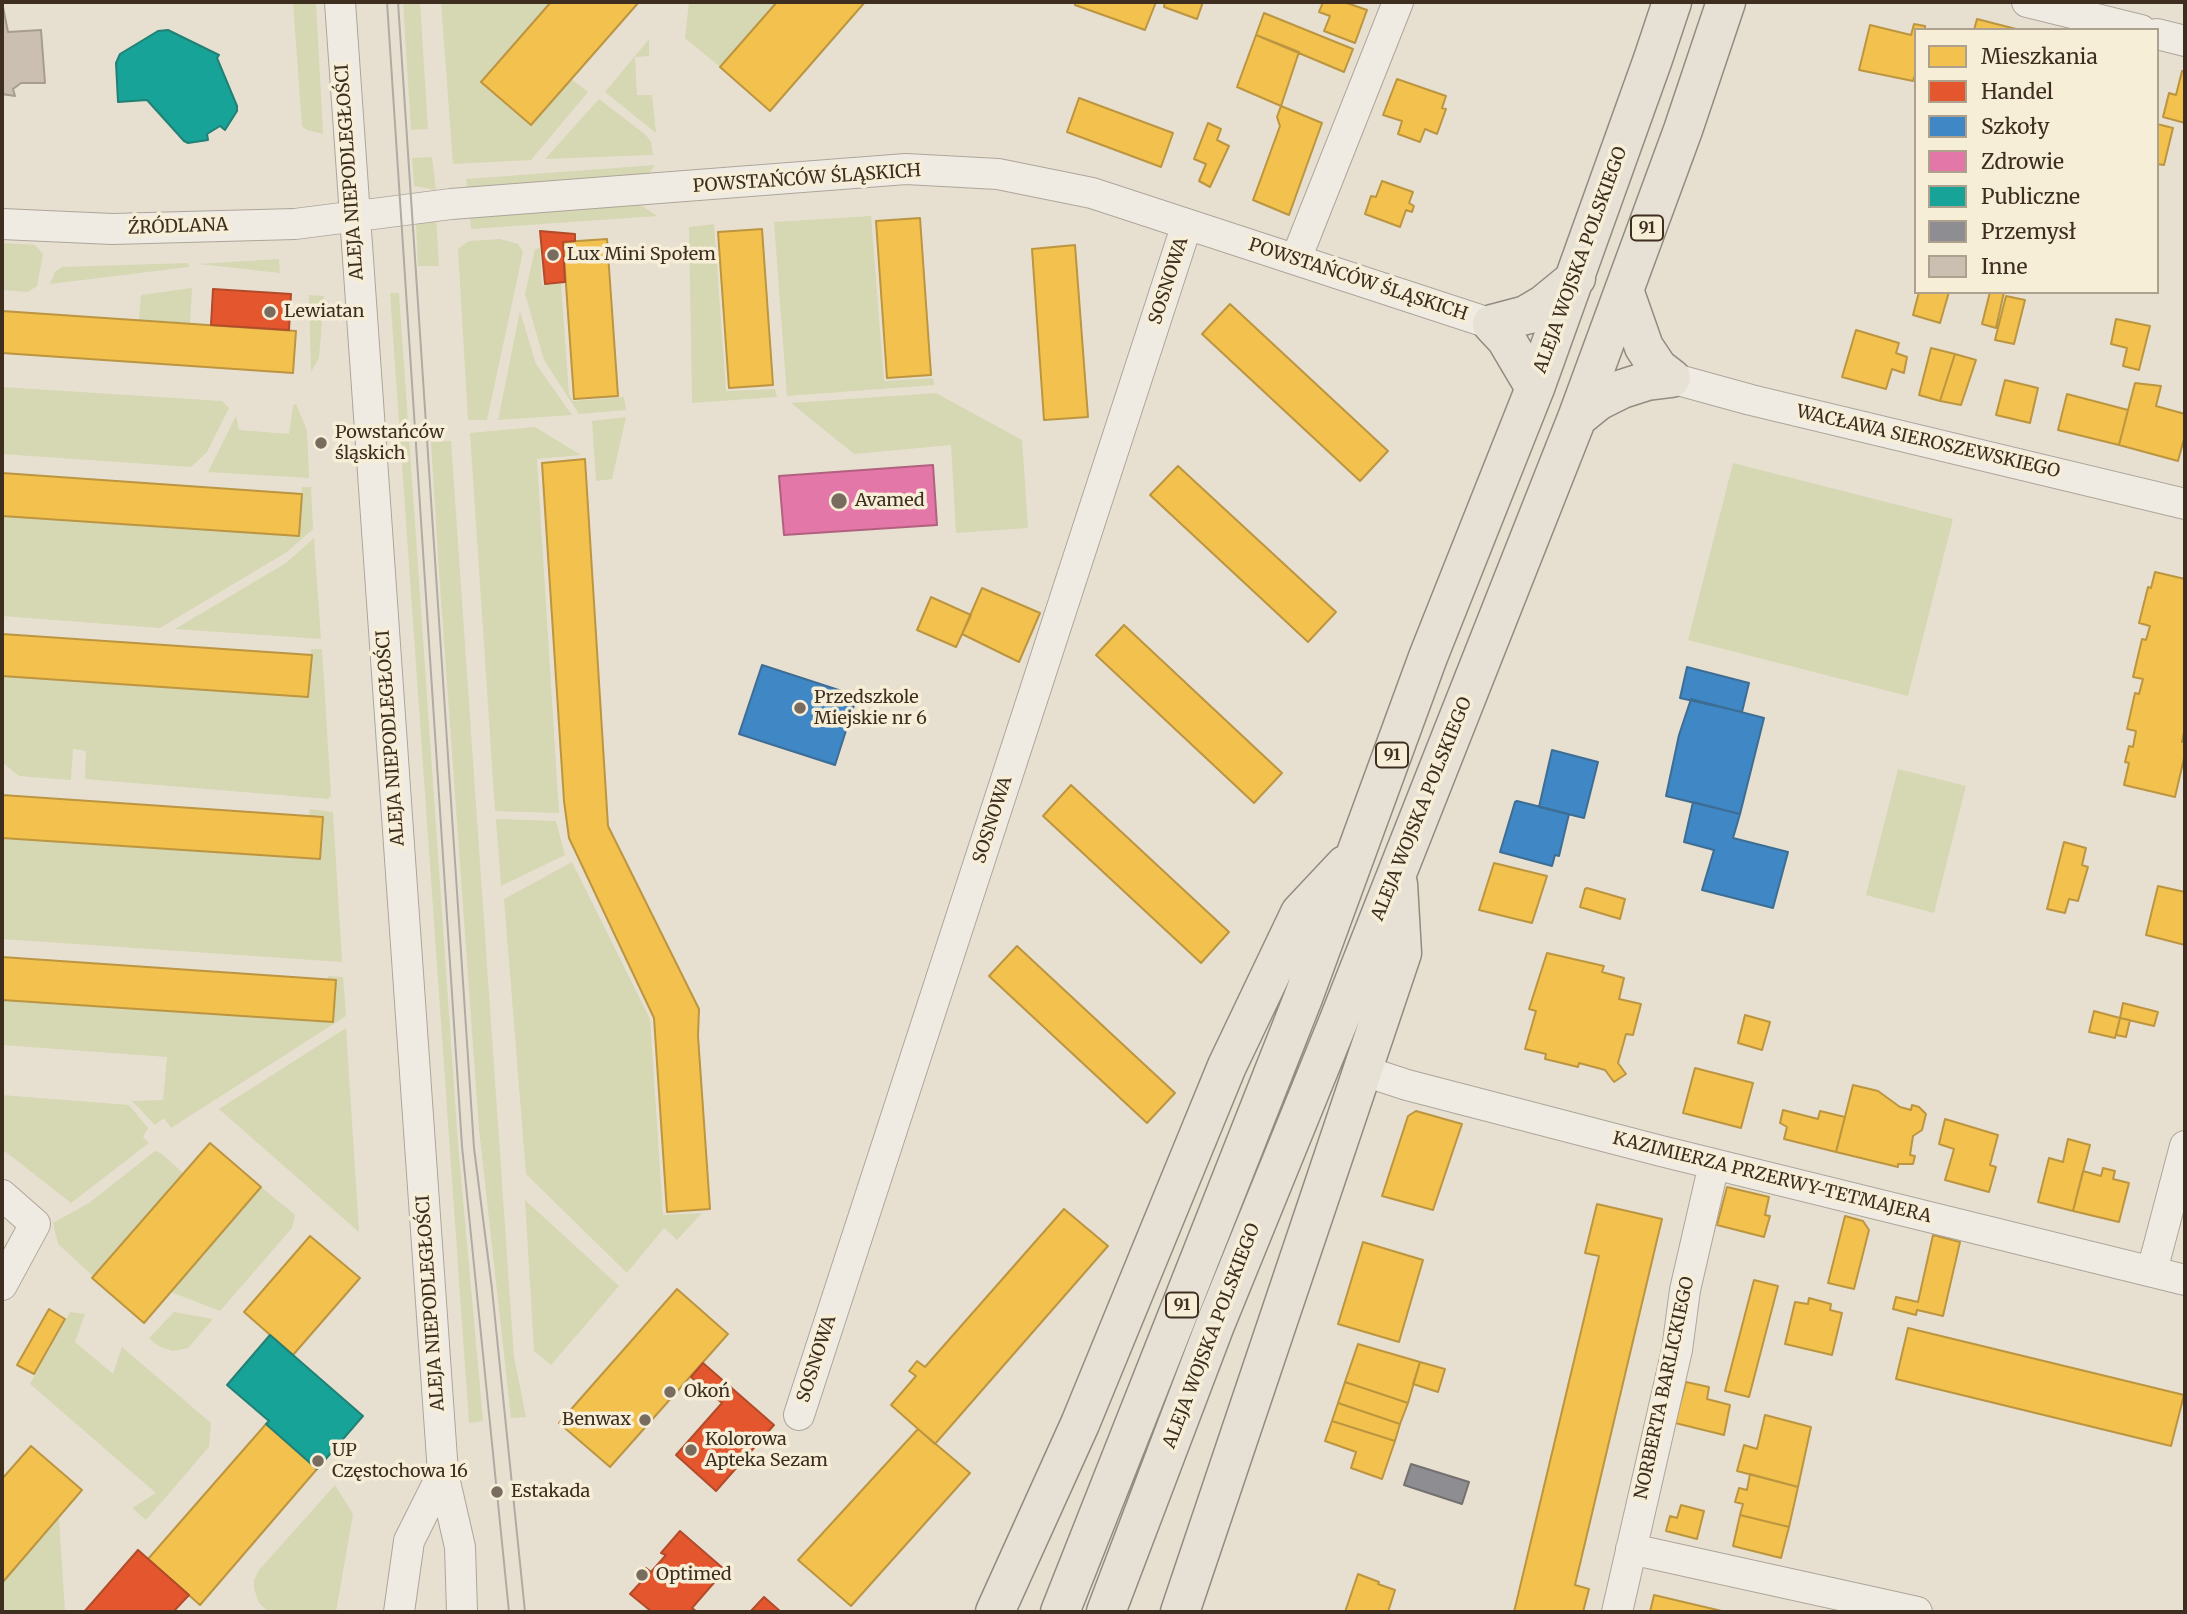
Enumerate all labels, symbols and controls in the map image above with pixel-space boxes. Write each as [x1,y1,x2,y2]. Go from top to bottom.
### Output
legend [1914,28,2159,294]
text: Mieszkania [1981,43,2098,70]
street label: ALEJA NIEPODLEGŁOŚCI [332,63,368,281]
text: Handel [1981,78,2053,105]
text: Szkoły [1981,113,2050,140]
street label: ALEJA WOJSKA POLSKIEGO [1530,144,1632,376]
text: Zdrowie [1981,148,2064,175]
street label: POWSTAŃCÓW ŚLĄSKICH [692,160,922,198]
text: Publiczne [1981,183,2080,210]
street label: ŹRÓDLANA [127,214,229,240]
road number: 91 [1631,216,1663,240]
text: Przemysł [1981,218,2076,245]
street label: POWSTAŃCÓW ŚLĄSKICH [1246,234,1470,326]
street label: SOSNOWA [1145,235,1193,327]
place label: Lux Mini Społem [567,244,716,266]
marker: Lux Mini Społem [545,247,561,263]
text: Inne [1981,253,2027,280]
place label: Lewiatan [284,301,364,323]
marker: Lewiatan [262,304,278,320]
street label: WACŁAWA SIEROSZEWSKIEGO [1794,401,2062,483]
place label: Powstańców śląskich [335,422,444,464]
marker: Powstańców śląskich [313,435,329,451]
place label: Avamed [855,490,925,512]
marker: Avamed [829,491,849,511]
street label: ALEJA NIEPODLEGŁOŚCI [373,629,409,847]
place label: Przedszkole Miejskie nr 6 [814,687,927,730]
street label: ALEJA WOJSKA POLSKIEGO [1367,694,1477,924]
marker: Przedszkole Miejskie nr 6 [792,700,808,716]
road number: 91 [1376,742,1408,768]
street label: SOSNOWA [969,774,1017,866]
street label: KAZIMIERZA PRZERWY-TETMAJERA [1610,1128,1934,1228]
street label: ALEJA NIEPODLEGŁOŚCI [413,1194,449,1412]
street label: ALEJA WOJSKA POLSKIEGO [1159,1220,1265,1452]
street label: NORBERTA BARLICKIEGO [1631,1275,1699,1501]
road number: 91 [1166,1292,1198,1317]
street label: SOSNOWA [793,1313,841,1405]
place label: Okoń [684,1381,730,1403]
marker: Okoń [662,1384,678,1400]
place label: Benwax [562,1409,631,1431]
marker: Benwax [637,1412,653,1428]
place label: Kolorowa Apteka Sezam [705,1429,828,1472]
place label: UP Częstochowa 16 [332,1440,468,1482]
marker: Kolorowa Apteka Sezam [683,1442,699,1458]
marker: UP Częstochowa 16 [310,1453,326,1469]
place label: Estakada [511,1481,590,1503]
marker: Estakada [489,1484,505,1500]
place label: Optimed [656,1564,732,1586]
marker: Optimed [634,1567,650,1583]

